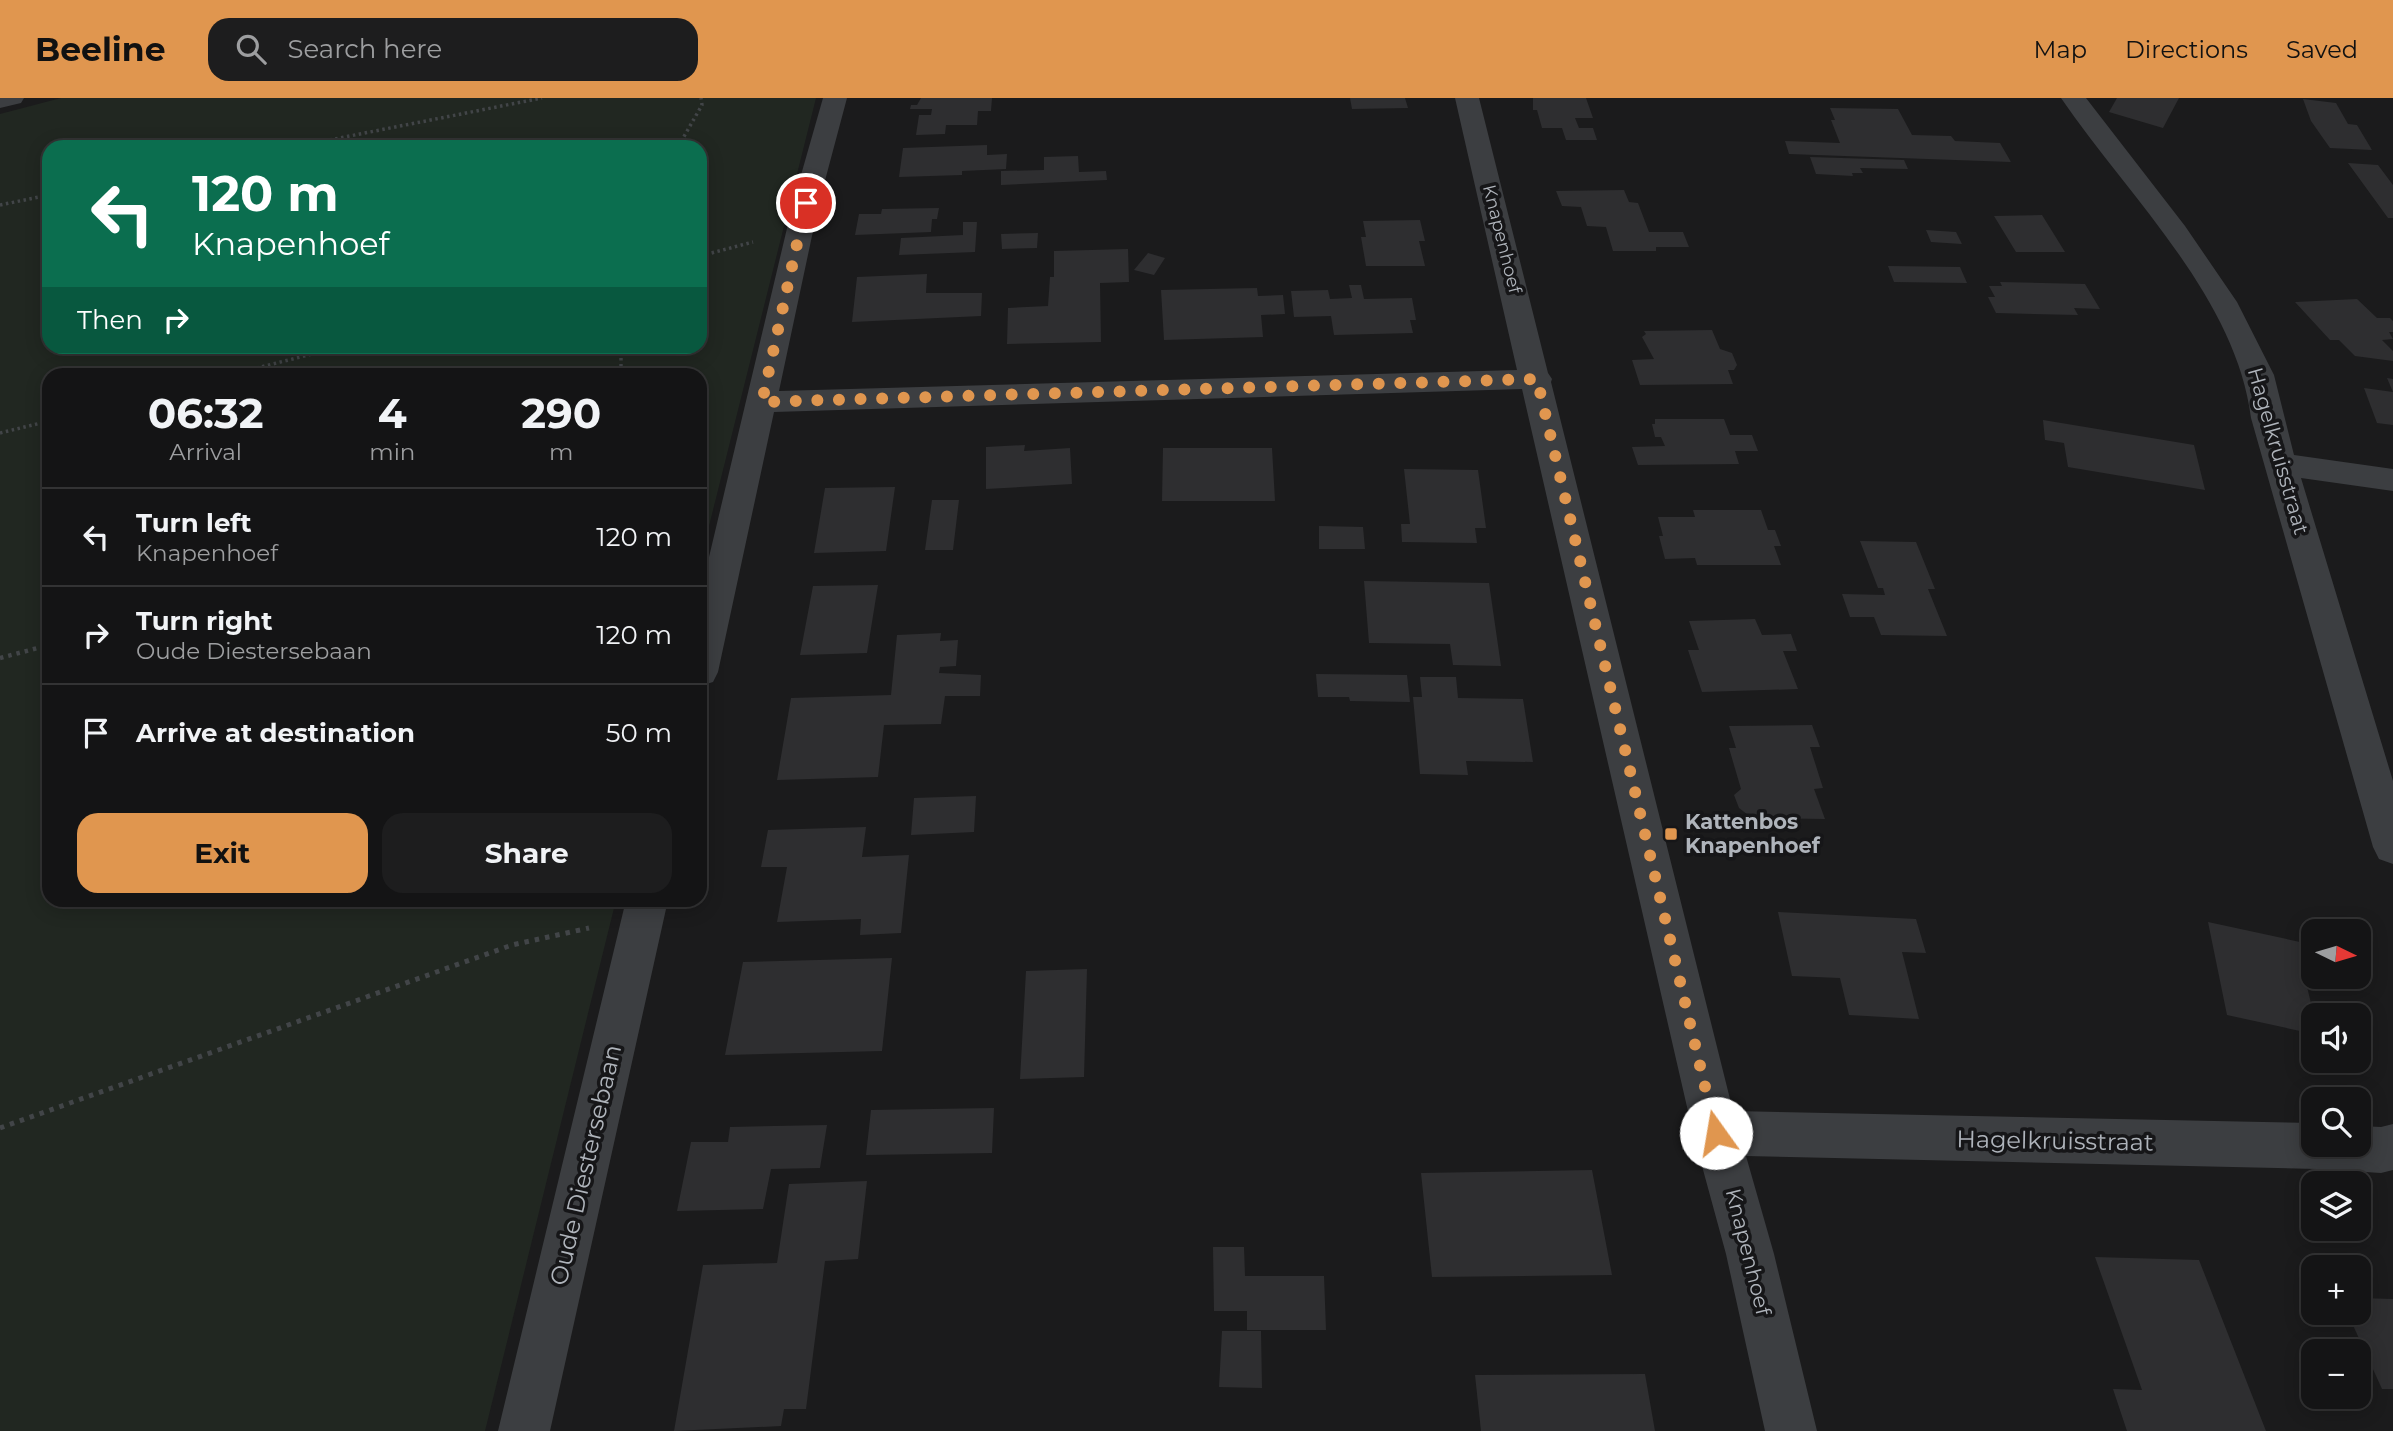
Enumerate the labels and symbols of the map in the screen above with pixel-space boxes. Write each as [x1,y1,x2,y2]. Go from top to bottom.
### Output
pin [776,173,836,233]
street label: Knapenhoef [1478,182,1526,296]
street label: Hagelkruisstraat [2243,364,2314,537]
place label: Kattenbos Knapenhoef [1685,809,1821,858]
marker: Kattenbos Knapenhoef [1663,826,1679,842]
north arrow [2301,919,2371,989]
street label: Oude Diestersebaan [544,1042,627,1288]
position arrow [1679,1096,1753,1170]
street label: Hagelkruisstraat [1956,1124,2154,1157]
street label: Knapenhoef [1721,1186,1777,1319]

